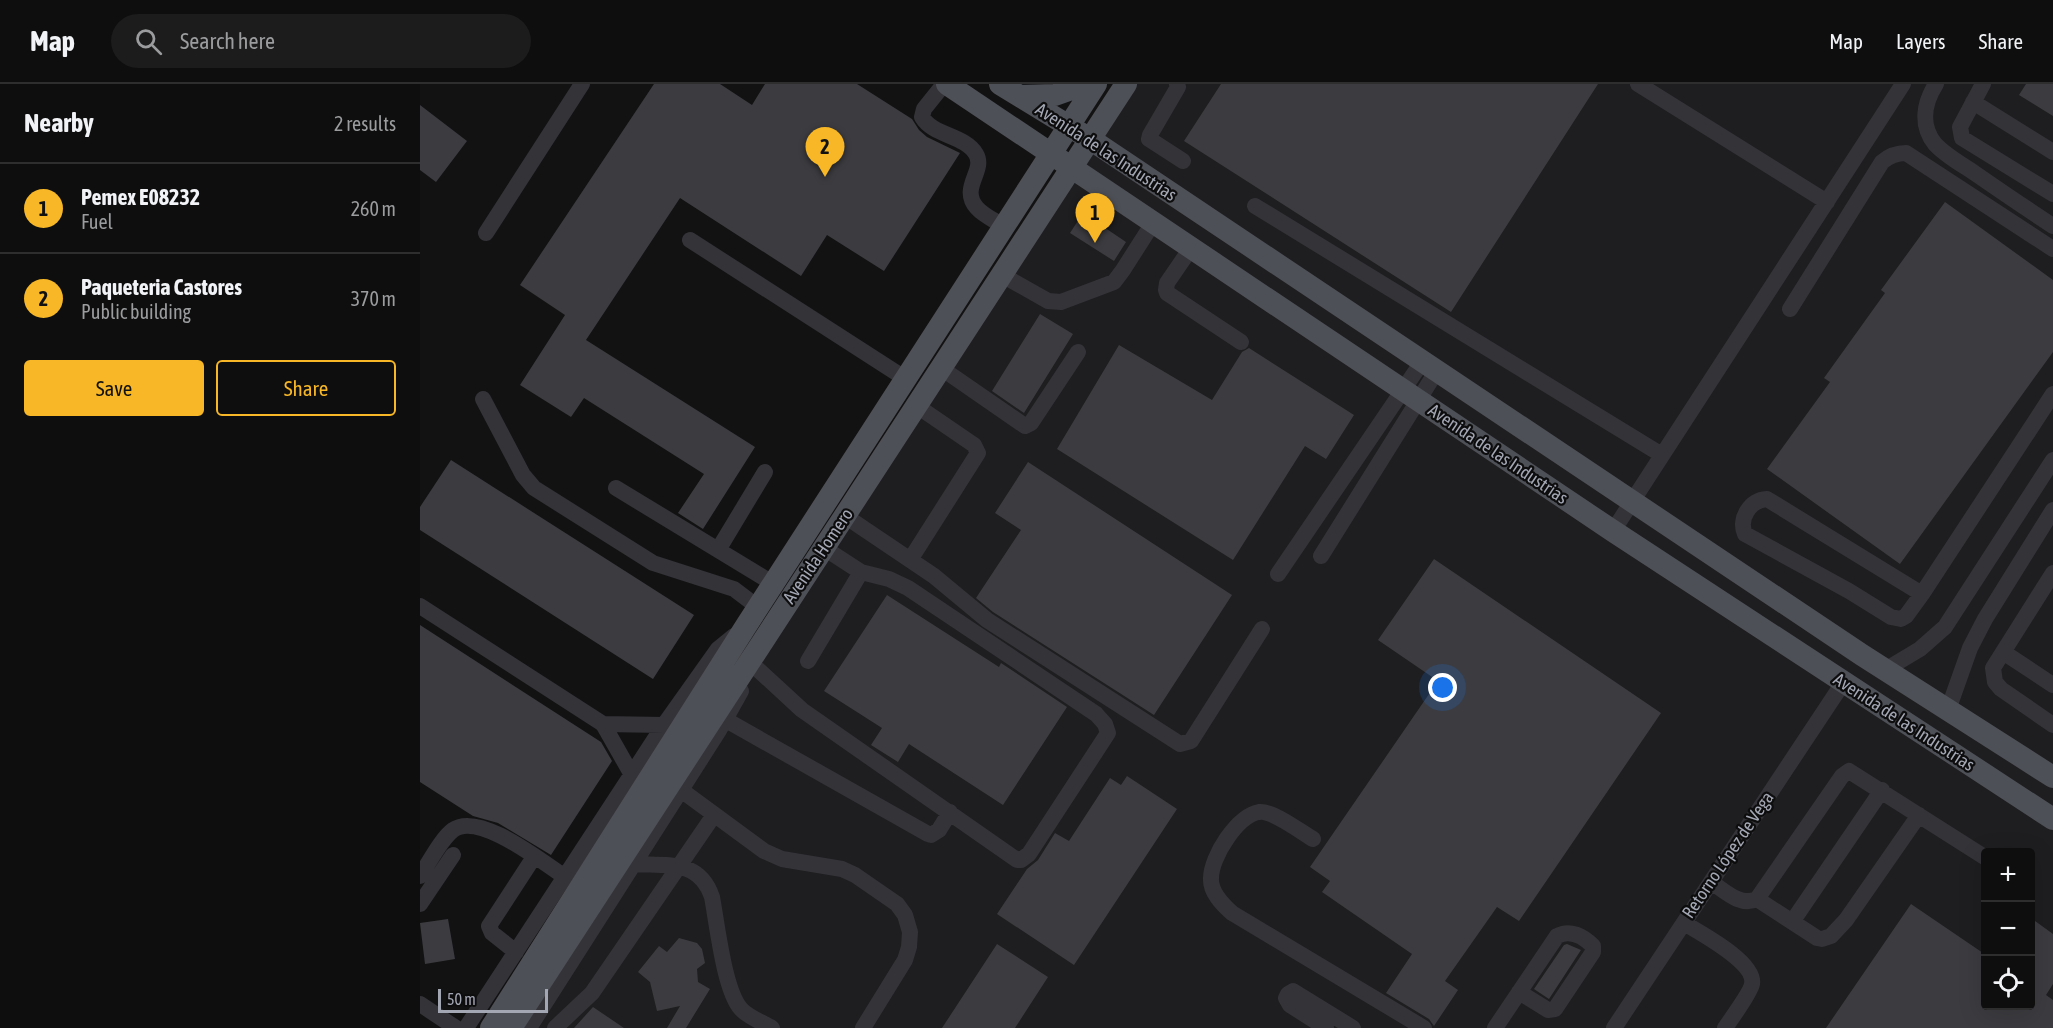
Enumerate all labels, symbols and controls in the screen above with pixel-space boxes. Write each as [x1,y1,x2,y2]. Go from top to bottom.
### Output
search box [111,14,531,68]
text: Map [30,25,75,57]
icon: search [132,25,165,58]
text: Search here [180,28,275,54]
text: Map [1829,29,1863,53]
text: Layers [1896,29,1946,53]
text: Share [1979,29,2023,53]
street label: Avenida de las Industrias [1032,98,1181,205]
text: Nearby [24,108,94,138]
text: 2 results [334,112,396,135]
pin: 2 [806,128,844,177]
text: Pemex E08232 [81,184,200,210]
pin: 1 [1076,194,1114,243]
text: 1 [39,197,48,220]
text: 260 m [351,197,396,220]
text: Fuel [81,210,113,233]
text: Paqueteria Castores [81,274,242,300]
text: 2 [39,287,48,310]
text: 370 m [351,287,396,310]
text: Public building [81,300,191,323]
button: Save [24,360,204,416]
button: Share [216,360,396,416]
street label: Avenida de las Industrias [1424,399,1572,508]
street label: Avenida Homero [778,504,857,607]
street label: Avenida de las Industrias [1830,668,1979,775]
your location [1428,673,1457,702]
street label: Retorno López de Vega [1677,787,1778,922]
map controls [1981,848,2035,1010]
button: + [1981,848,2035,902]
button: − [1981,902,2035,956]
button: locate [1981,956,2035,1010]
scale bar [438,986,548,1014]
text: 50 m [447,990,476,1008]

